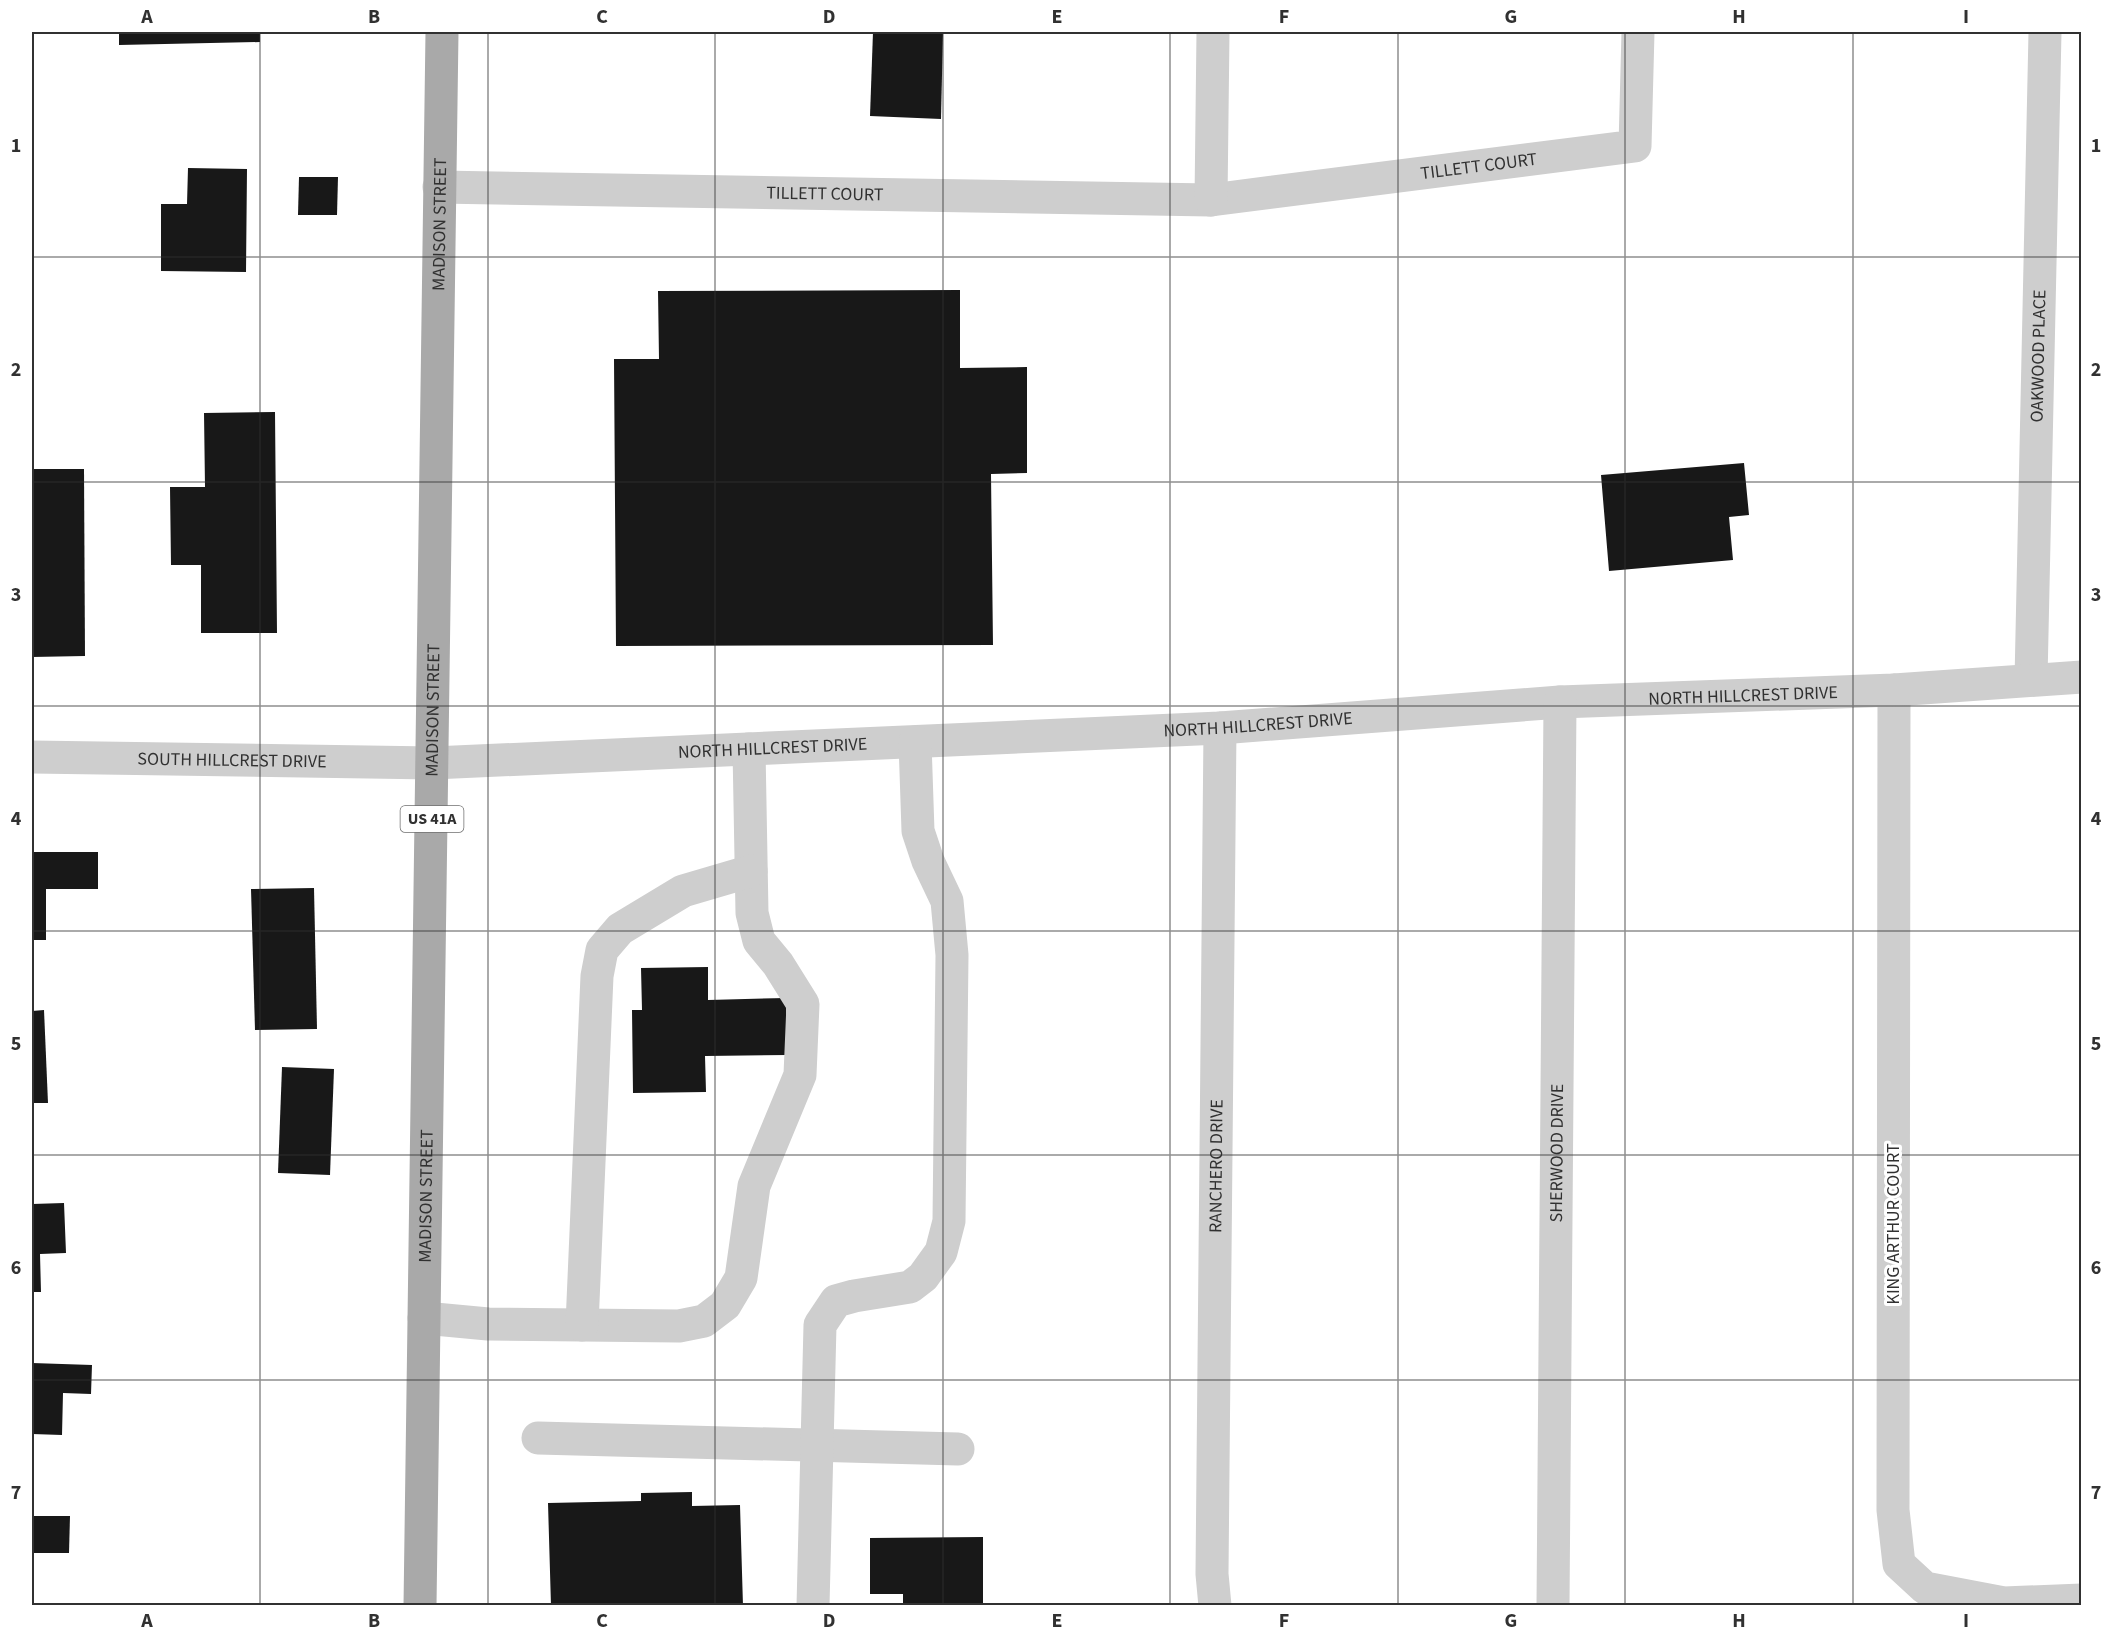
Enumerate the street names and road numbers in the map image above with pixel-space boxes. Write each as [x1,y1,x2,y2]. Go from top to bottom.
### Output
street label: TILLETT COURT [1419,146,1539,186]
street label: MADISON STREET [426,157,453,291]
street label: TILLETT COURT [766,180,884,207]
street label: OAKWOOD PLACE [2024,289,2052,423]
street label: MADISON STREET [419,643,446,777]
street label: NORTH HILLCREST DRIVE [1648,680,1838,711]
street label: NORTH HILLCREST DRIVE [1163,705,1354,743]
street label: NORTH HILLCREST DRIVE [677,731,868,765]
street label: SOUTH HILLCREST DRIVE [137,746,327,774]
road number: US 41A [400,806,464,832]
street label: SHERWOOD DRIVE [1543,1084,1570,1222]
street label: RANCHERO DRIVE [1203,1099,1229,1233]
street label: MADISON STREET [412,1129,439,1263]
street label: KING ARTHUR COURT [1881,1143,1906,1305]

